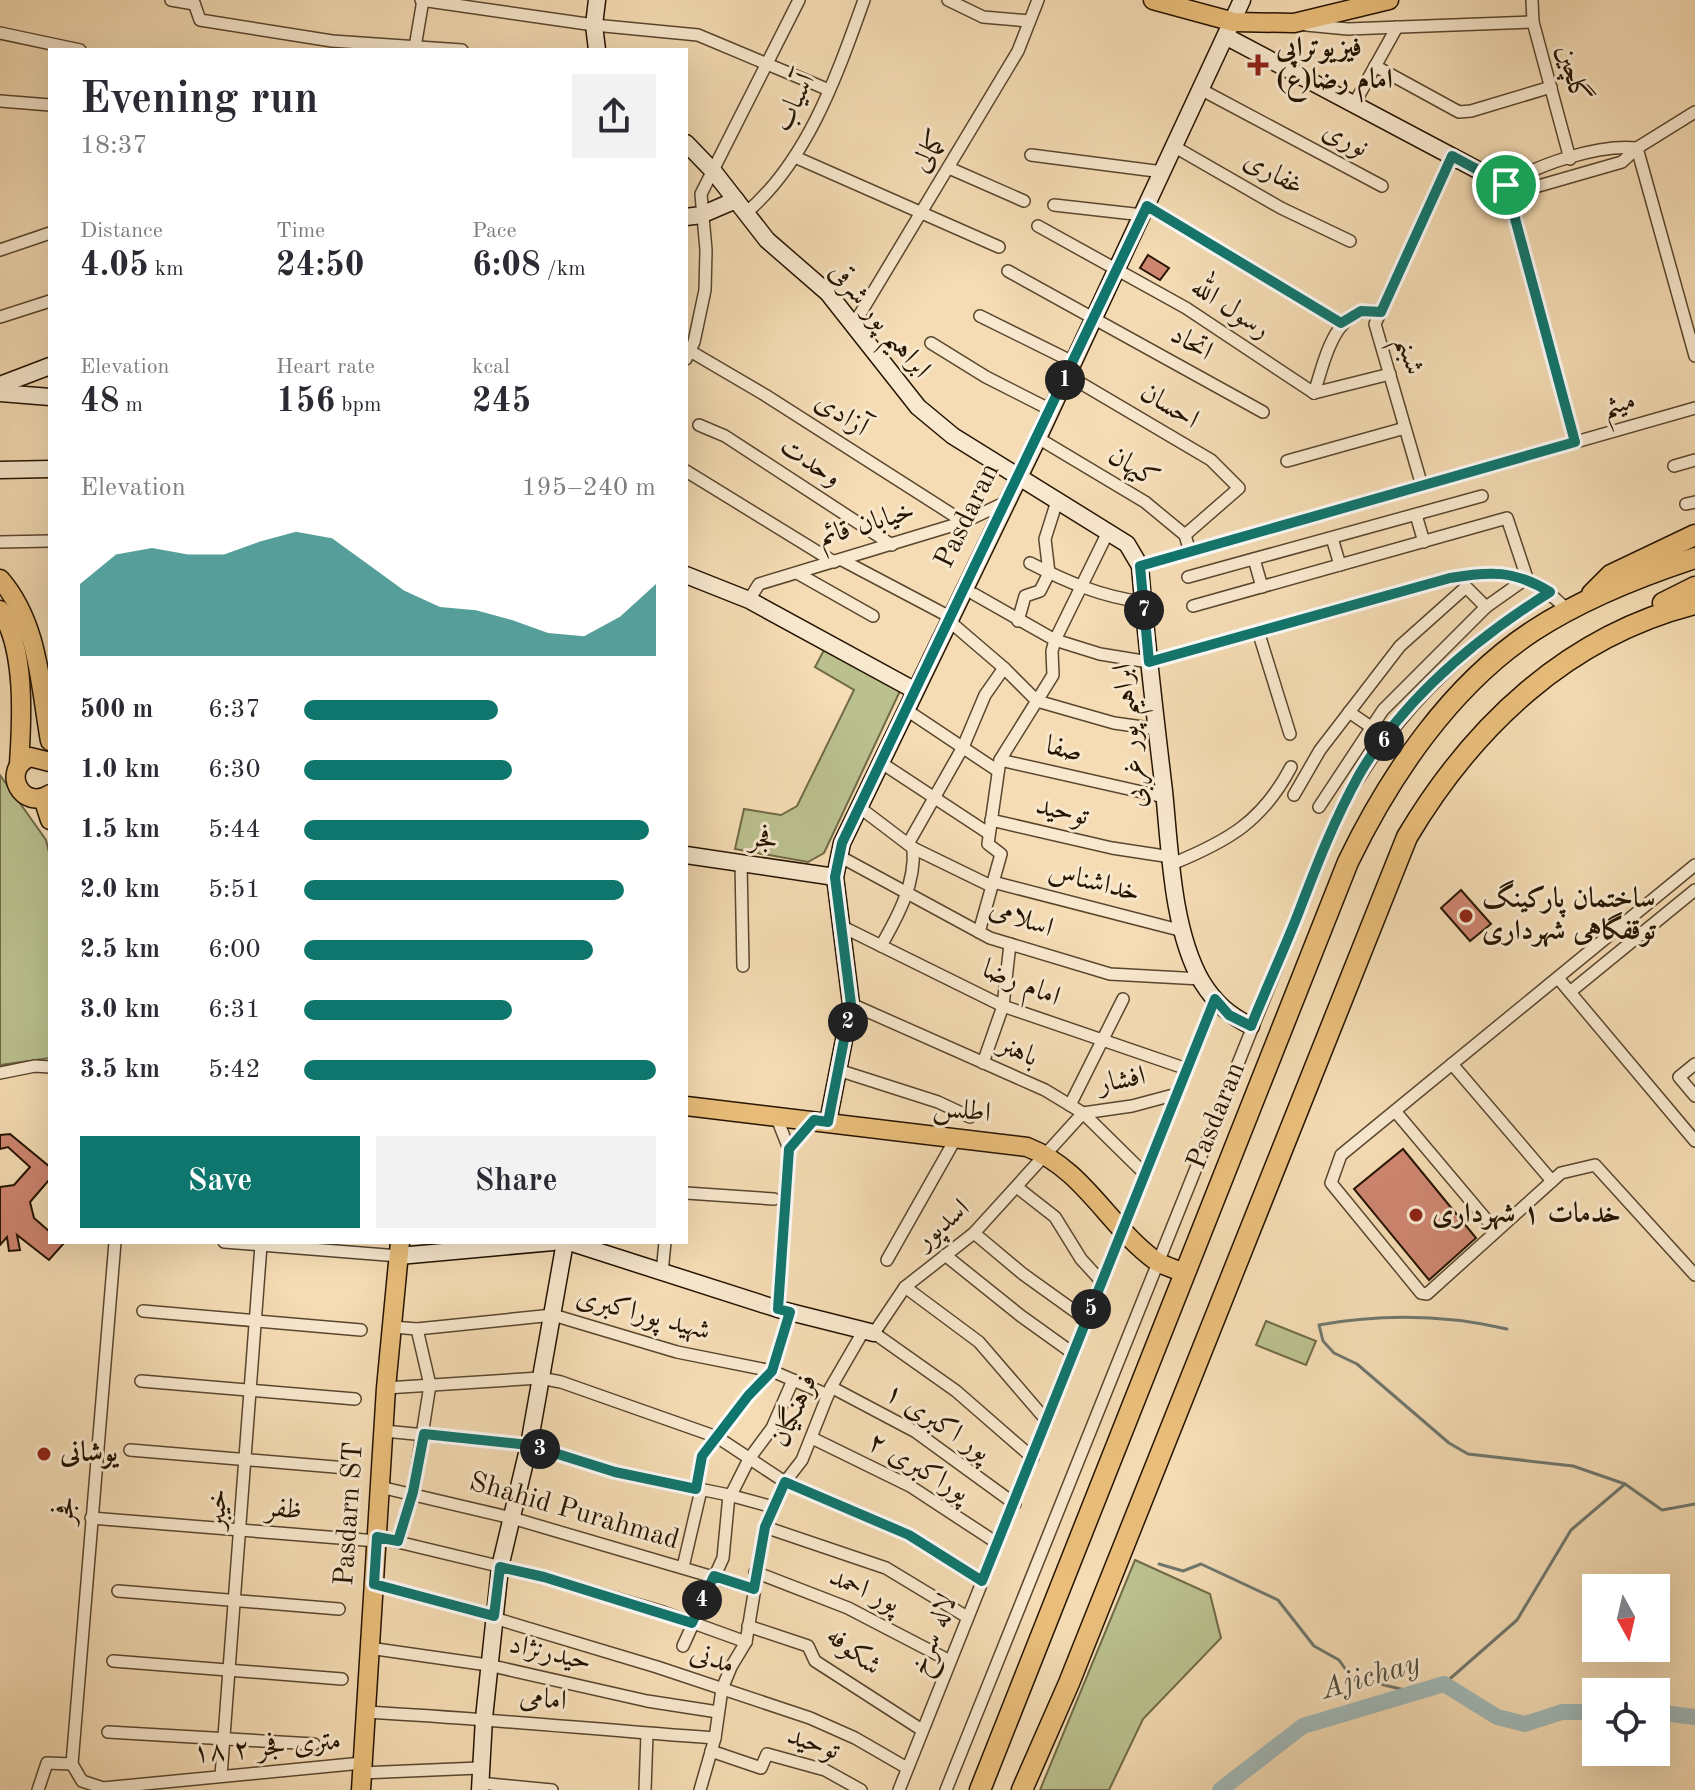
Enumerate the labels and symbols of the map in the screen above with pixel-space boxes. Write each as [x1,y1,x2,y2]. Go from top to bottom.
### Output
place label: فیزیوتراپی امام رضا(ع) [1275,35,1393,103]
street label: گلچین [1549,41,1598,106]
marker: فیزیوتراپی امام رضا(ع) [1247,54,1269,76]
street label: آسیاب [765,65,823,137]
street label: نوری [1317,117,1373,164]
street label: کمالی [905,126,953,177]
street label: غفاری [1239,147,1307,201]
pin [1472,151,1540,219]
street label: ابراهیم پور شرقی [815,257,936,391]
street label: رسول الله [1185,265,1280,346]
street label: اتحاد [1165,320,1217,367]
street label: شبنم [1380,334,1428,381]
pin: 1 [1045,360,1085,400]
street label: احسان [1135,379,1203,435]
street label: آزادی [809,383,878,444]
street label: میثم [1599,387,1642,434]
street label: وحدت [774,433,846,493]
street label: کیهان [1102,441,1164,496]
street label: Pasdaran [931,459,1005,573]
street label: خیابان قائم [816,496,921,560]
pin: 7 [1124,590,1164,630]
street label: ابراهیم پور غربی [1109,661,1163,810]
pin: 6 [1364,721,1404,761]
street label: صفا [1043,733,1085,767]
street label: توحید [1033,792,1092,833]
street label: فجر [745,822,780,857]
street label: خداشناس [1045,858,1143,908]
place label: ساختمان پارکینگ توقفگاهی شهرداری [1482,879,1657,948]
street label: اسلامی [985,895,1057,943]
marker: ساختمان پارکینگ توقفگاهی شهرداری [1457,907,1475,925]
street label: امام رضا [975,956,1064,1020]
pin: 2 [828,1002,868,1042]
street label: باهنر [991,1030,1042,1073]
street label: Pasdaran [1183,1059,1251,1173]
street label: افشار [1093,1063,1148,1100]
street label: اطلس [931,1094,992,1130]
street label: اسدپور [908,1195,978,1260]
place label: خدمات ۱ شهرداری [1432,1200,1621,1231]
marker: خدمات ۱ شهرداری [1407,1206,1425,1224]
street label: شهید پوراکبری [572,1283,713,1350]
pin: 5 [1071,1289,1111,1329]
street label: فرهنگیان [763,1369,824,1452]
street label: پور اکبری ۱ [877,1378,997,1472]
street label: پوراکبری ۲ [861,1427,975,1512]
pin: 3 [520,1429,560,1469]
place label: یوشانی [59,1439,120,1469]
street label: Pasdarn ST [331,1441,369,1587]
marker: یوشانی [35,1445,53,1463]
street label: Shahid Purahmad [466,1469,682,1555]
street label: خیبر [202,1488,234,1533]
street label: ظفر [262,1494,303,1527]
street label: فجر [49,1495,82,1528]
street label: پور احمد [823,1563,905,1623]
north arrow [1582,1574,1670,1662]
pin: 4 [682,1580,722,1620]
street label: لاله سرخ [905,1590,971,1683]
street label: شکوفه [820,1621,887,1683]
street label: حیدرنژاد [506,1631,594,1677]
street label: مدنی [686,1640,738,1680]
water label: Ajichay [1316,1648,1424,1706]
street label: امامی [518,1684,568,1716]
street label: توحید [783,1722,843,1767]
street label: ۱۸ متری فجر ۲ [192,1726,342,1769]

